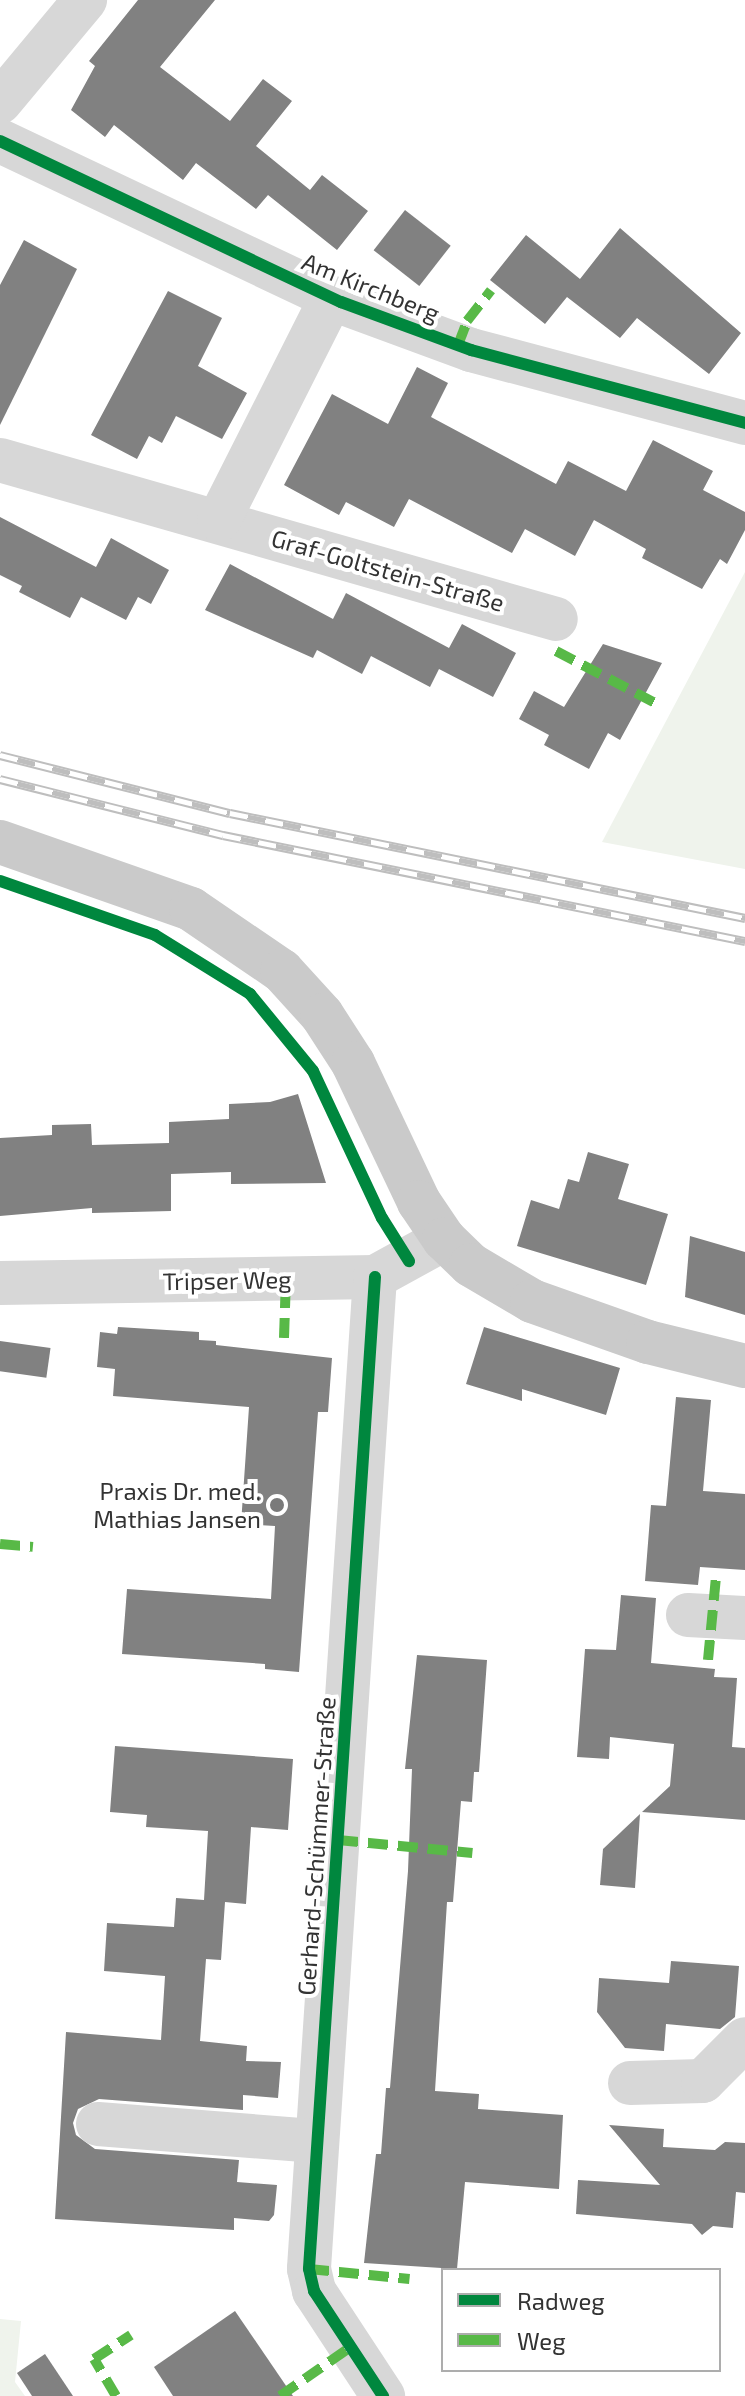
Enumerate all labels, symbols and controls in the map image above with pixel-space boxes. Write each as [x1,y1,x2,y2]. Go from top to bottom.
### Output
street label: Am Kirchberg [298,246,444,328]
street label: Graf-Goltstein-Straße [268,523,508,617]
street label: Tripser Weg [162,1264,292,1296]
place label: Praxis Dr. med. Mathias Jansen [93,1477,261,1533]
marker: Praxis Dr. med. Mathias Jansen [268,1496,286,1514]
street label: Gerhard-Schümmer-Straße [291,1696,341,1996]
legend [441,2268,721,2372]
text: Radweg [517,2286,605,2315]
text: Weg [517,2326,566,2355]

